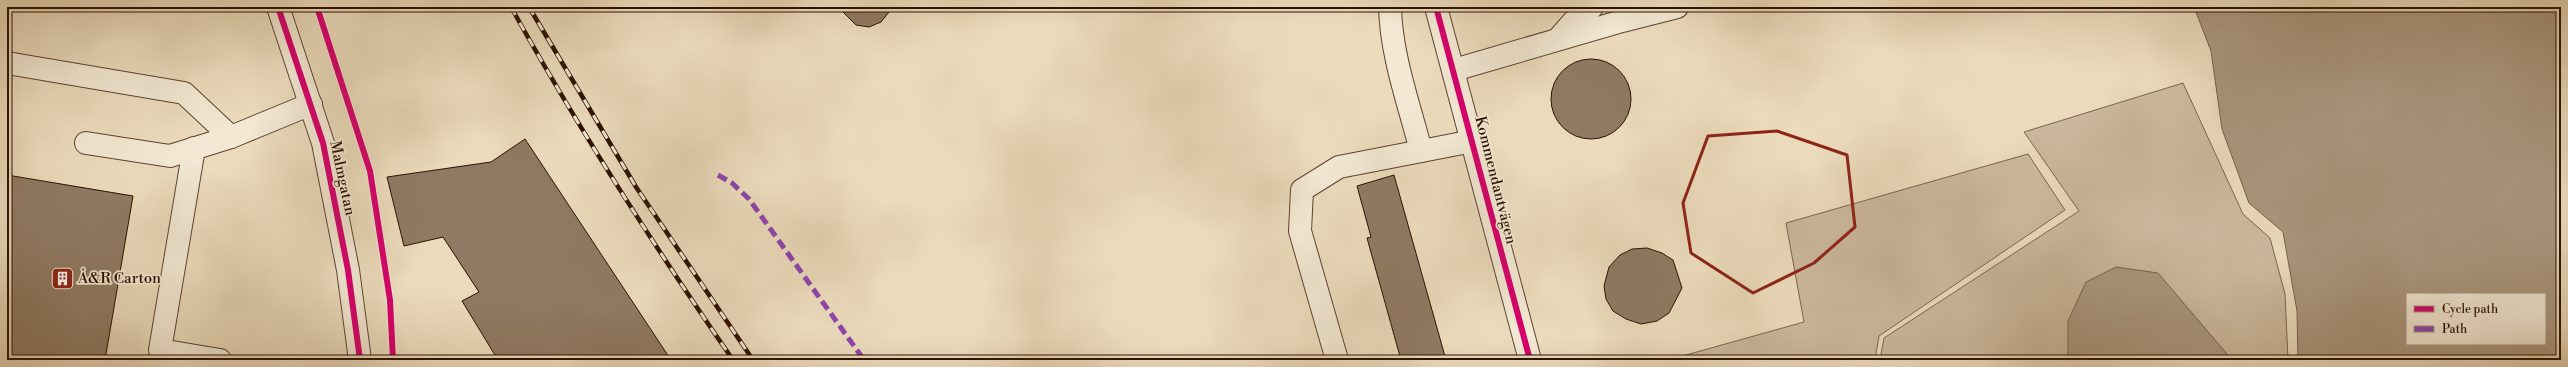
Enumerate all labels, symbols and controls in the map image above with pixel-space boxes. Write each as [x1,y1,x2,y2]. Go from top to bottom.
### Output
street label: Kommendantvägen [1470,114,1521,246]
street label: Malmgatan [325,139,360,217]
building icon: Å&R Carton [50,265,76,291]
place label: Å&R Carton [77,268,161,288]
legend [2406,293,2546,345]
text: Cycle path [2442,302,2498,317]
text: Path [2442,322,2467,337]

